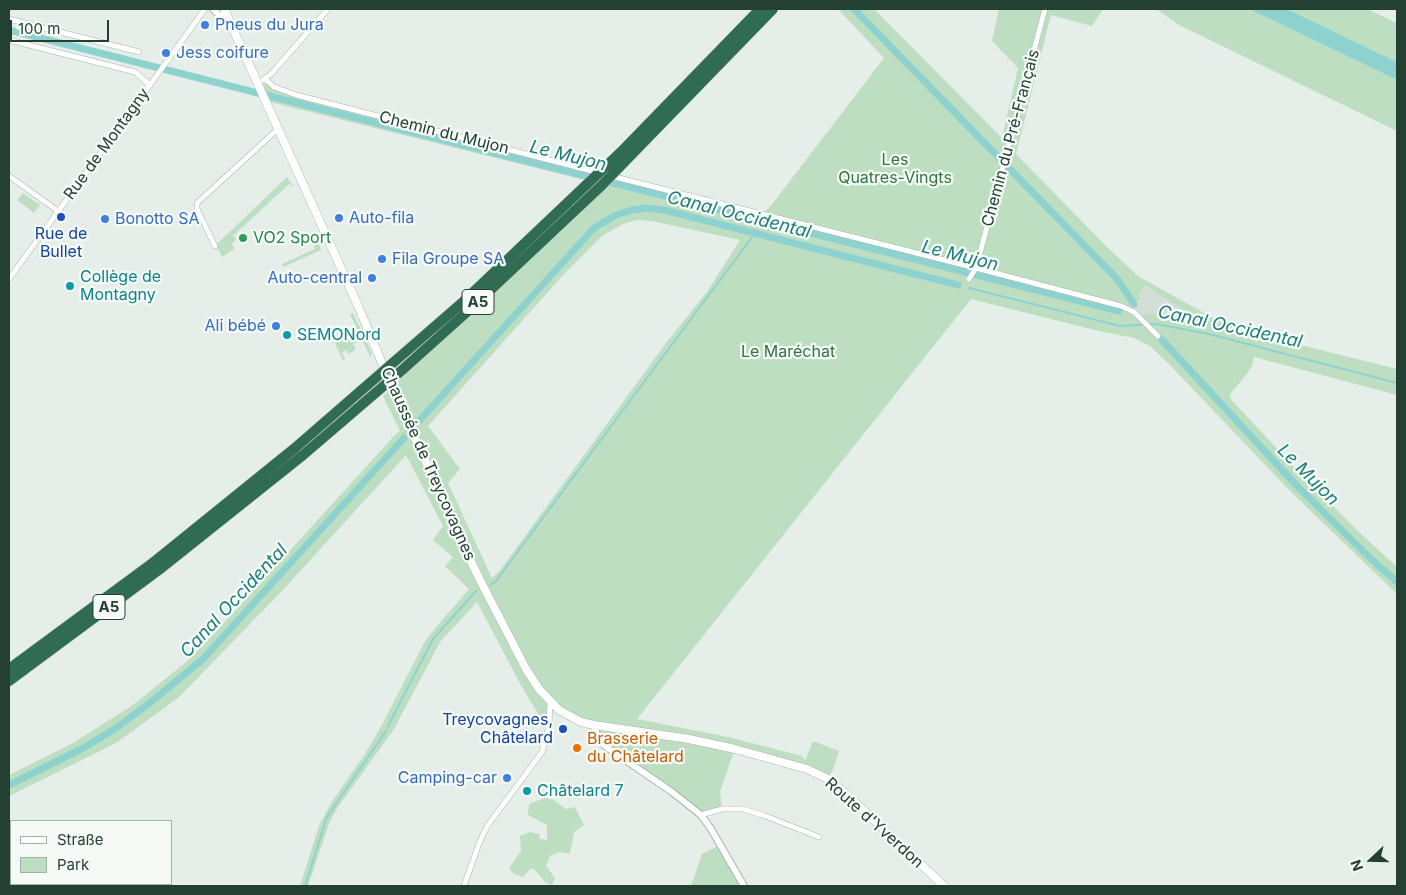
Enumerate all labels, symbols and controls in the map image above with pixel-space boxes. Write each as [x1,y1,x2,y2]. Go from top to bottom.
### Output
scale bar [12,10,111,42]
place label: Pneus du Jura [215,15,324,35]
text: 100 m [18,19,60,38]
marker: Pneus du Jura [199,19,211,31]
place label: Jess coifure [176,43,269,63]
marker: Jess coifure [160,47,172,59]
street label: Chemin du Pré-Français [978,47,1044,229]
street label: Rue de Montagny [60,85,154,203]
street label: Chemin du Mujon [377,108,511,158]
water label: Le Mujon [527,136,609,176]
park label: Les Quatres-Vingts [838,150,952,188]
water label: Canal Occidental [665,187,813,243]
place label: Auto-fila [349,208,414,228]
place label: Bonotto SA [115,209,199,229]
marker: Rue de Bullet [55,211,67,223]
marker: Auto-fila [333,212,345,224]
marker: Bonotto SA [99,213,111,225]
place label: Rue de Bullet [35,224,87,262]
place label: VO2 Sport [253,228,331,248]
marker: VO2 Sport [237,232,249,244]
water label: Le Mujon [919,236,1001,276]
place label: Fila Groupe SA [392,249,504,269]
marker: Fila Groupe SA [376,253,388,265]
place label: Collège de Montagny [80,267,161,305]
place label: Auto-central [267,268,362,288]
marker: Auto-central [366,272,378,284]
marker: Collège de Montagny [64,280,76,292]
road number: A5 [462,290,494,314]
water label: Canal Occidental [1156,301,1304,353]
place label: Ali bébé [204,316,266,336]
marker: Ali bébé [270,320,282,332]
place label: SEMONord [297,325,381,345]
marker: SEMONord [281,329,293,341]
park label: Le Maréchat [741,342,835,362]
street label: Chaussée de Treycovagnes [377,364,479,564]
water label: Le Mujon [1273,440,1343,510]
water label: Canal Occidental [176,540,292,662]
road number: A5 [93,594,125,620]
place label: Treycovagnes, Châtelard [442,710,553,748]
marker: Treycovagnes, Châtelard [557,723,569,735]
place label: Brasserie du Châtelard [587,729,684,767]
marker: Brasserie du Châtelard [571,742,583,754]
place label: Camping-car [398,768,497,788]
marker: Camping-car [501,772,513,784]
street label: Route d'Yverdon [821,774,927,872]
place label: Châtelard 7 [537,781,624,801]
marker: Châtelard 7 [521,785,533,797]
legend [10,820,172,885]
text: Straße [57,830,104,849]
north arrow [1346,835,1396,885]
text: Park [57,855,89,874]
text: N [1347,858,1366,874]

